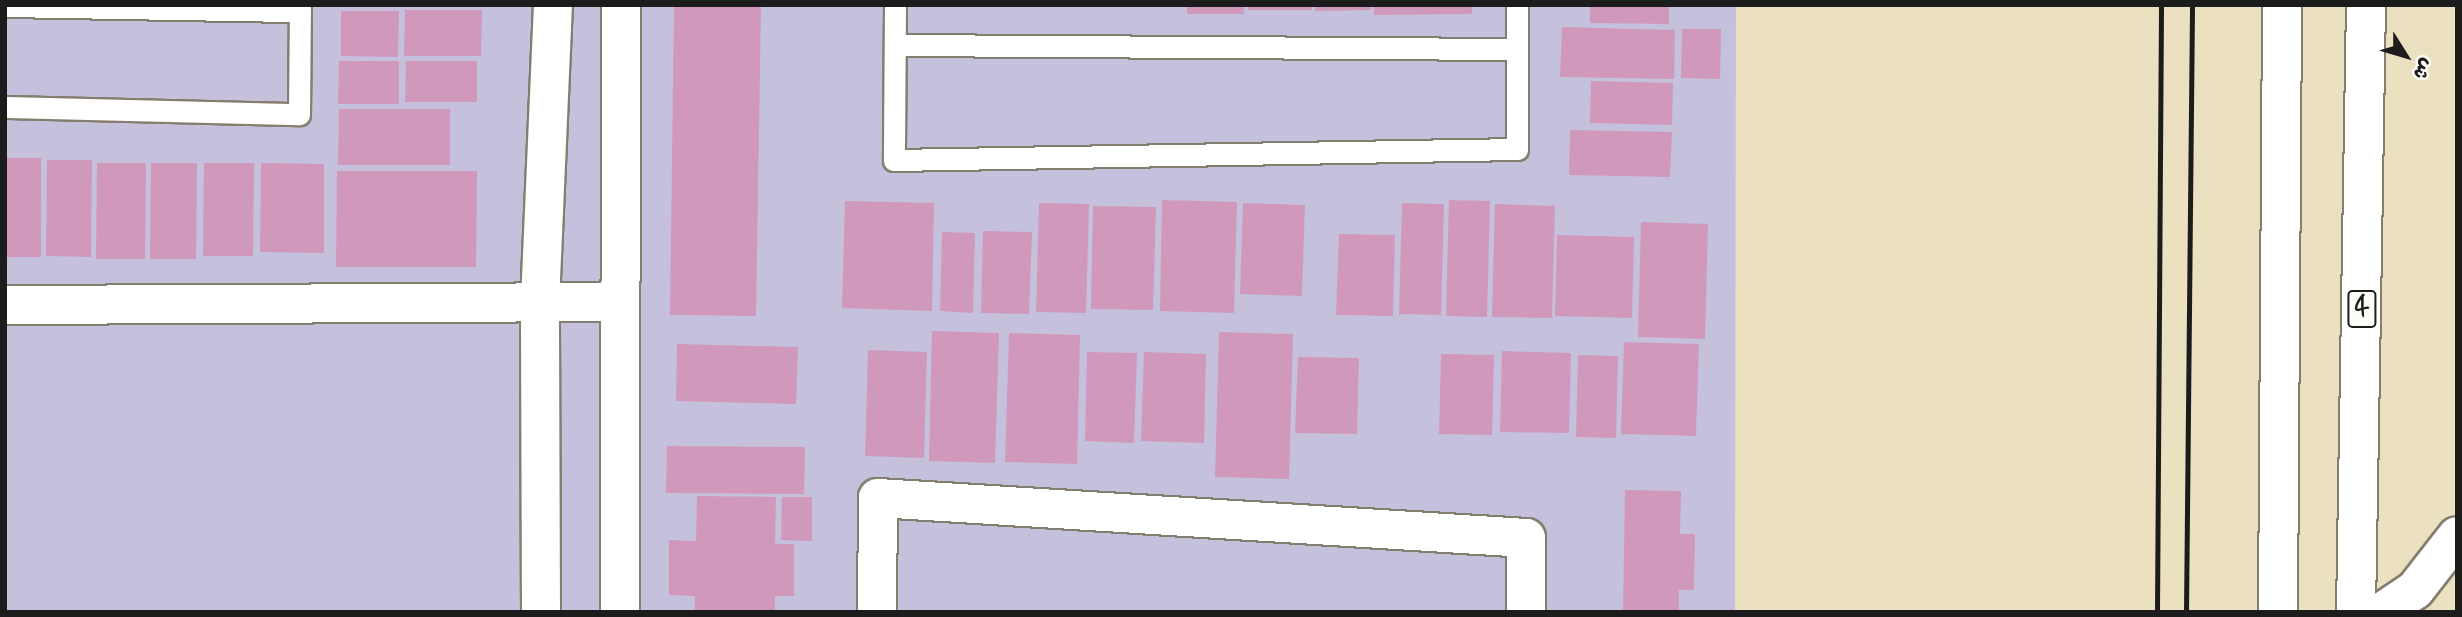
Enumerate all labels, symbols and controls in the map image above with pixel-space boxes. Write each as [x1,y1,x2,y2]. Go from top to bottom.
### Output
north arrow [2371,21,2441,91]
text: ش [2407,53,2439,85]
road number: 4 [2346,286,2378,332]

